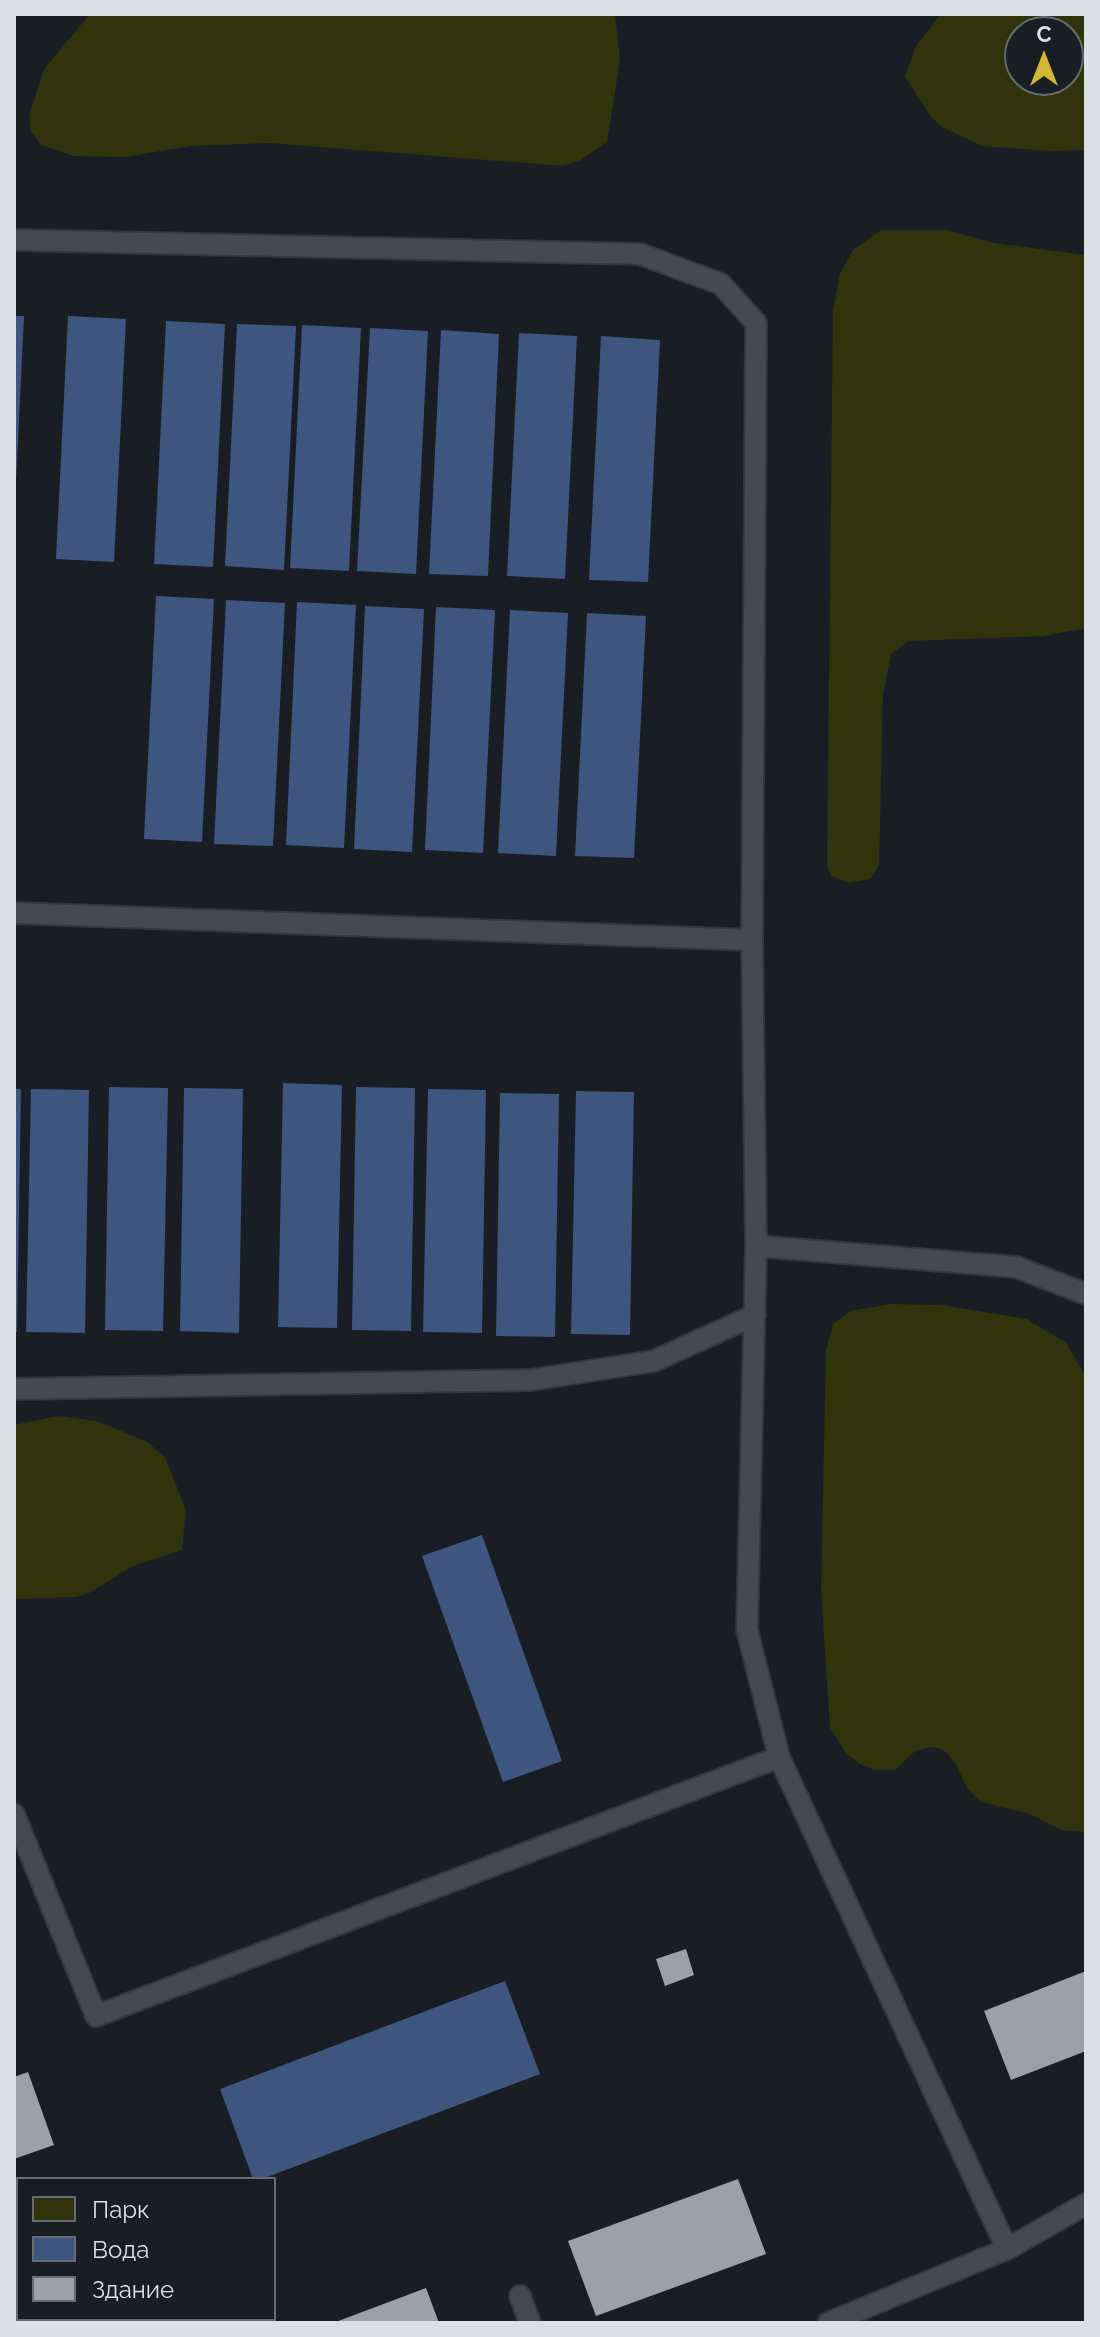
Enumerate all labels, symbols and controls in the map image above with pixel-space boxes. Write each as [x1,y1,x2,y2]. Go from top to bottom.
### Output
north arrow [1004,16,1084,96]
text: С [1036,21,1052,47]
legend [16,2177,276,2321]
text: Парк [92,2195,150,2224]
text: Вода [92,2235,149,2264]
text: Здание [92,2275,174,2304]

